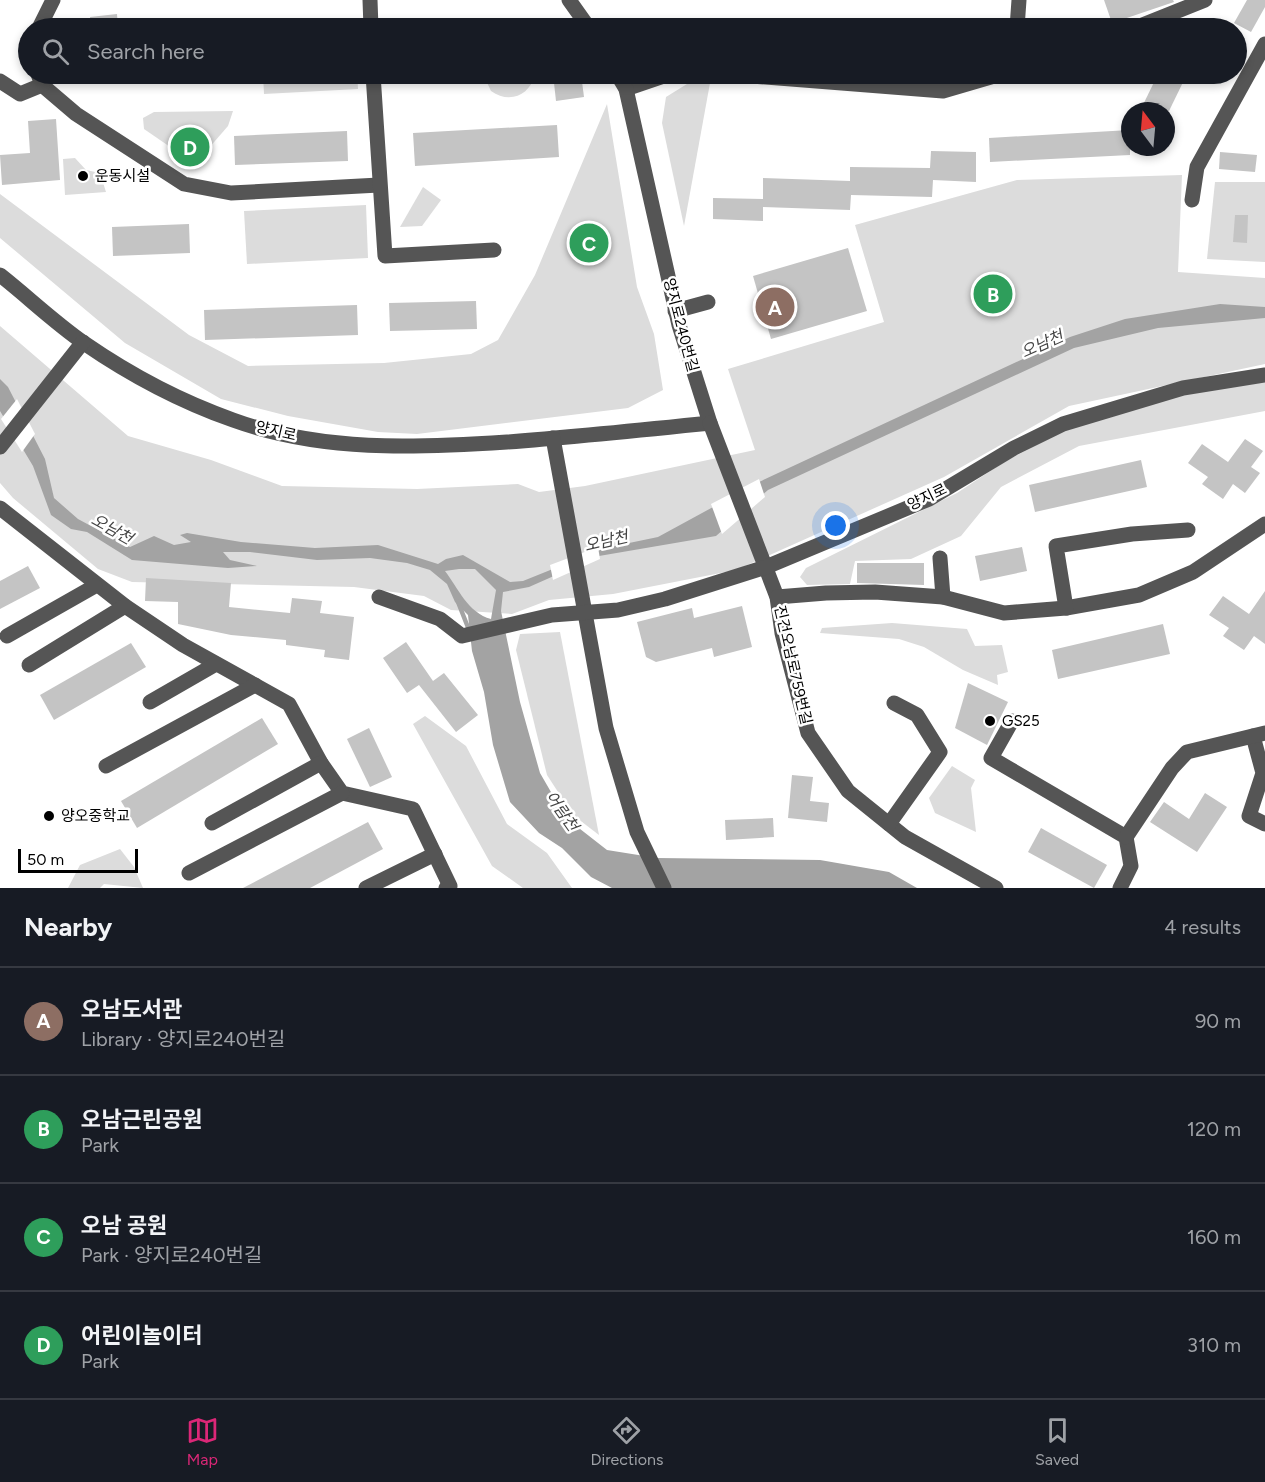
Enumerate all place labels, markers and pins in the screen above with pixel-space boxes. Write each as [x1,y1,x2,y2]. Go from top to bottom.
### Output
pin: D [170,124,210,170]
place label: 운동시설 [95,167,150,185]
marker: 운동시설 [76,169,90,183]
pin: C [570,220,608,266]
pin: B [974,272,1012,316]
pin: A [756,284,794,330]
place label: GS25 [1002,712,1040,730]
marker: GS25 [983,714,997,728]
place label: 양오중학교 [61,807,130,825]
marker: 양오중학교 [42,809,56,823]

